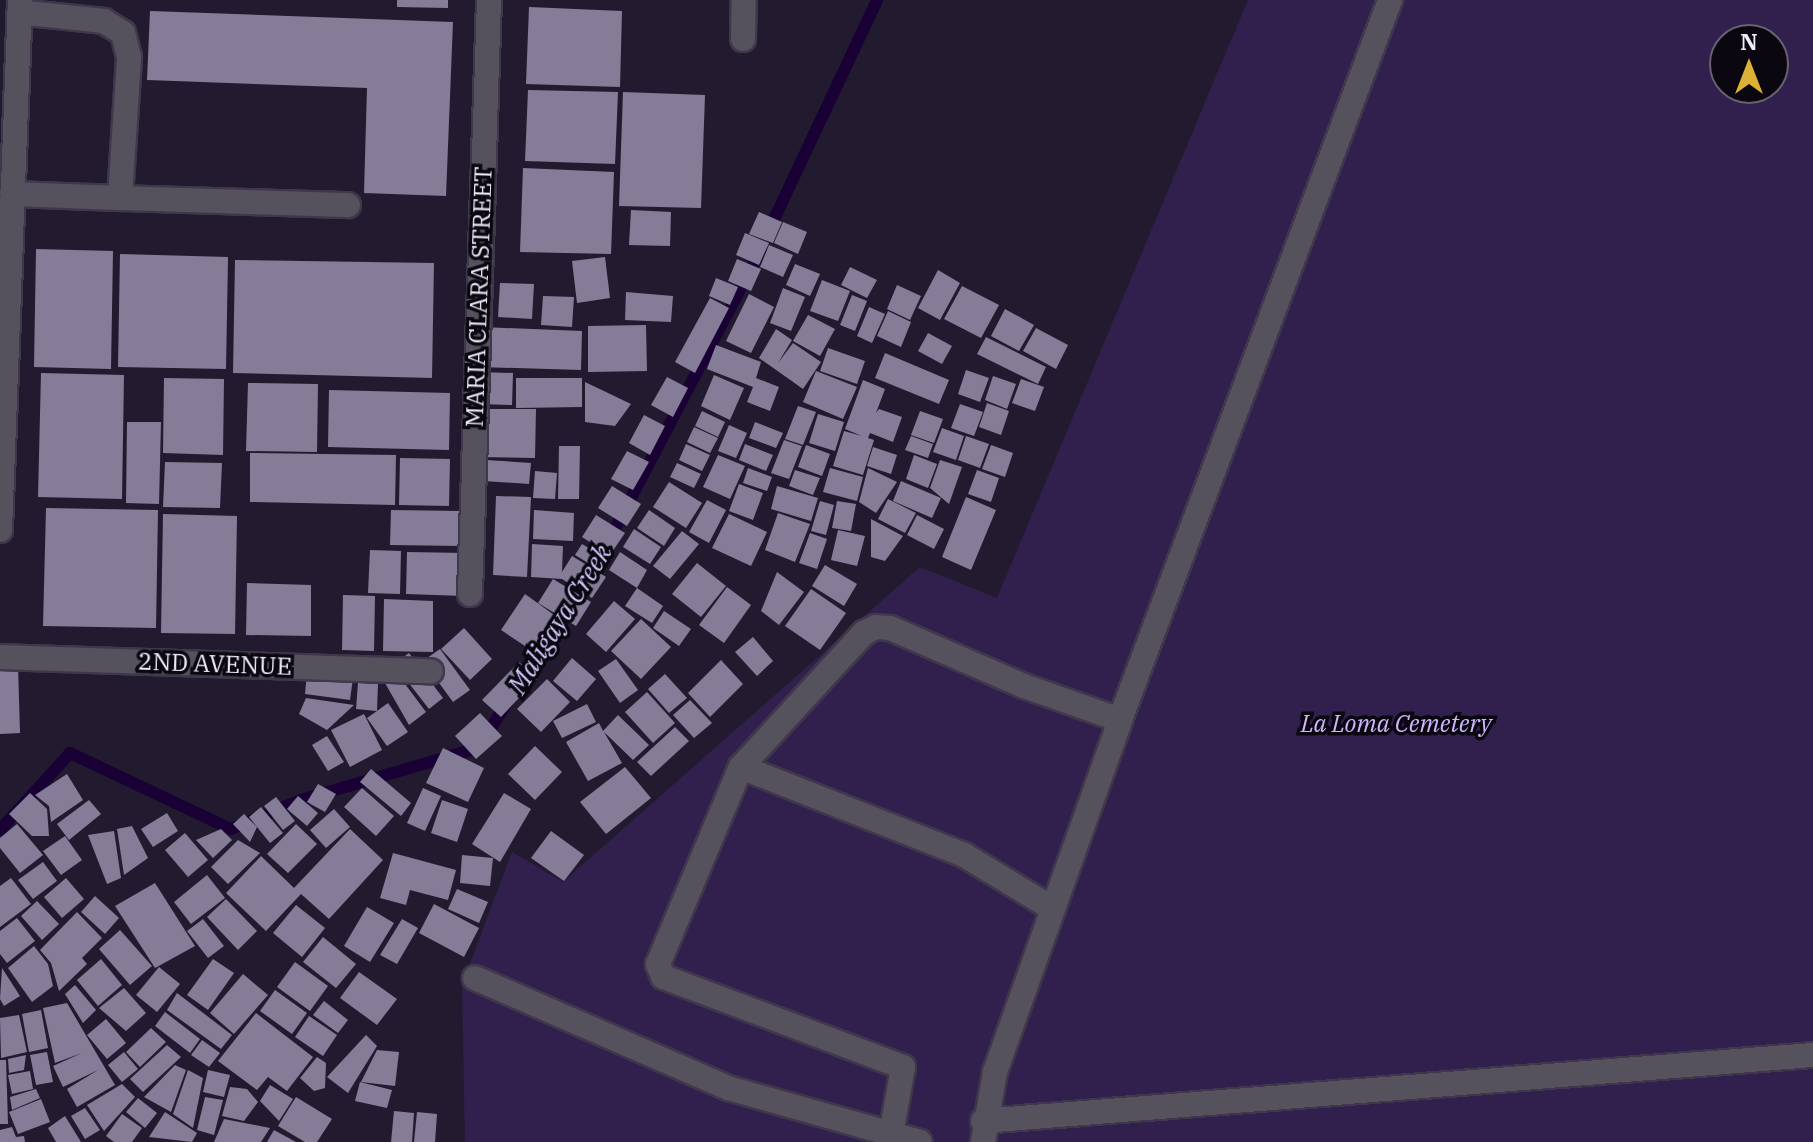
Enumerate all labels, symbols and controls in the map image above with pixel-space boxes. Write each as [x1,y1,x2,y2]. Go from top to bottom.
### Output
north arrow [1709,24,1789,104]
text: N [1740,27,1758,56]
street label: MARIA CLARA STREET [460,166,498,428]
water label: Maligaya Creek [502,538,618,700]
street label: 2ND AVENUE [138,647,292,681]
park label: La Loma Cemetery [1301,710,1491,738]

